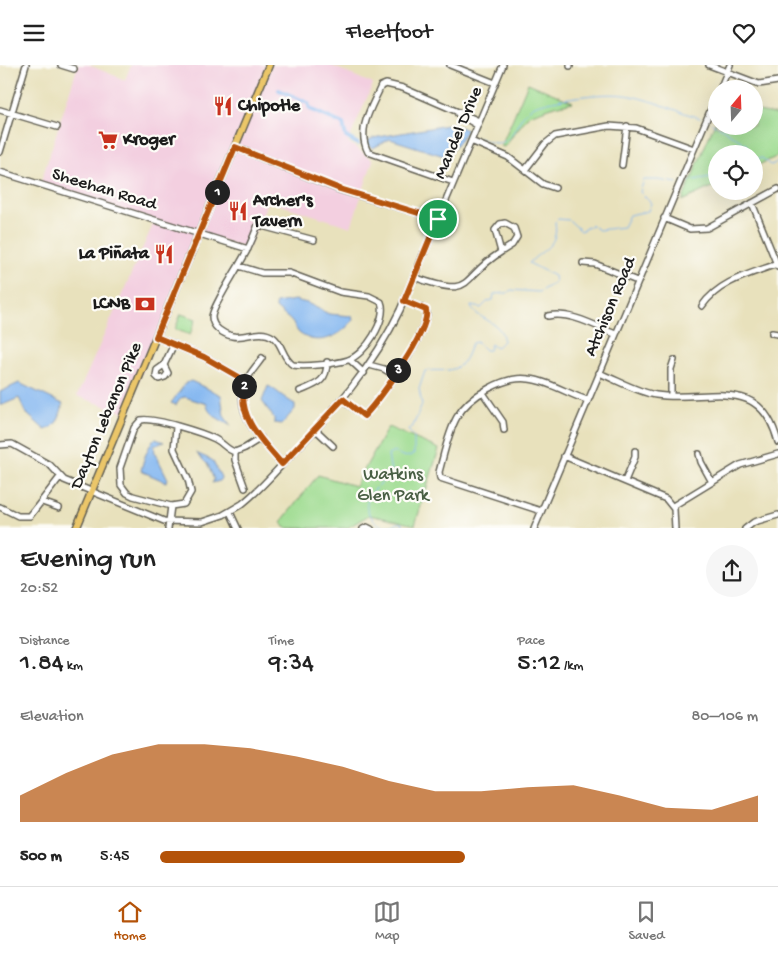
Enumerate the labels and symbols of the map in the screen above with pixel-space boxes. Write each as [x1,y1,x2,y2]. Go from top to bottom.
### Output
north arrow [708,80,762,135]
street label: Mandel Drive [430,83,488,182]
restaurant icon: Chipotle [212,95,234,117]
place label: Chipotle [237,96,301,117]
supermarket icon: Kroger [97,129,119,151]
place label: Kroger [122,130,177,151]
street label: Sheehan Road [49,164,160,216]
pin: 1 [204,179,230,205]
place label: Archer's Tavern [251,191,314,233]
pin [417,198,459,240]
restaurant icon: Archer's Tavern [227,200,249,222]
restaurant icon: La Piñata [153,243,175,265]
place label: La Piñata [78,244,150,265]
street label: Atchison Road [581,253,642,360]
bank icon: LCNB [134,293,156,315]
place label: LCNB [93,294,131,315]
street label: Dayton Lebanon Pike [66,339,148,493]
pin: 3 [386,357,410,383]
pin: 2 [232,373,256,399]
park label: Watkins Glen Park [357,465,431,507]

